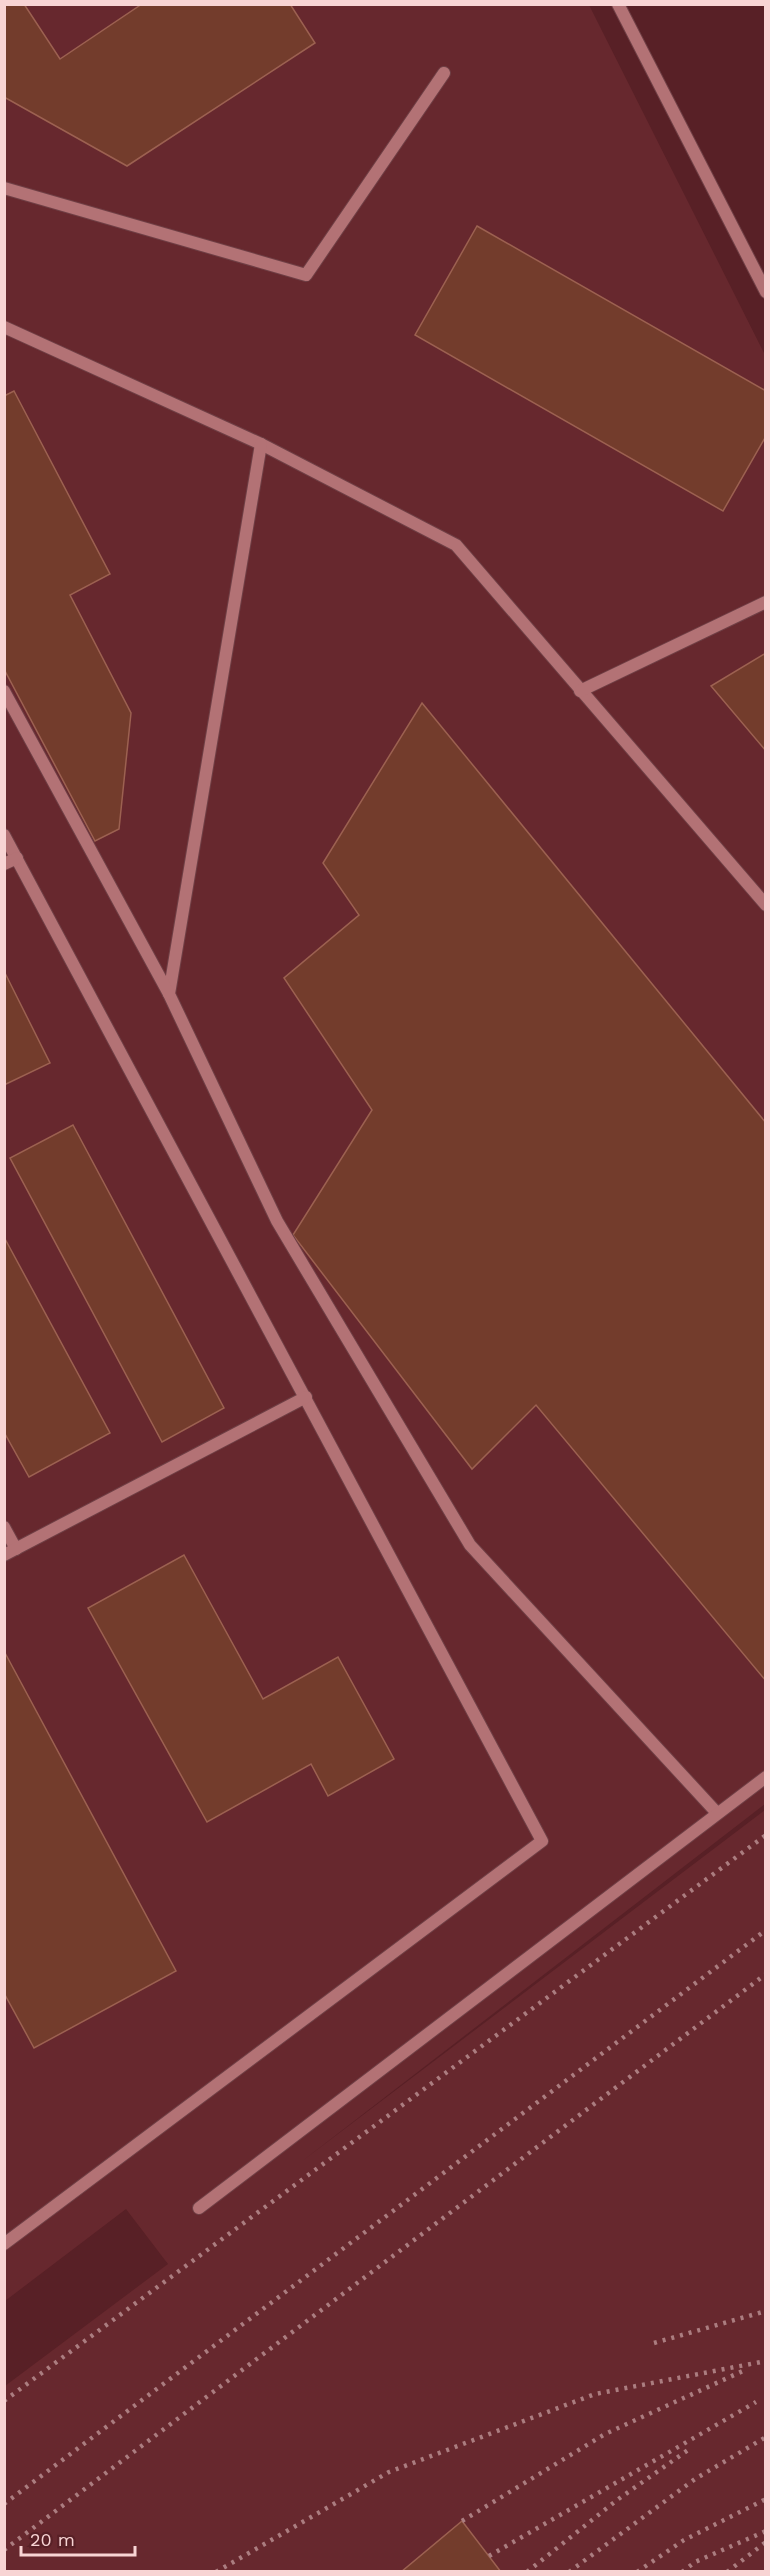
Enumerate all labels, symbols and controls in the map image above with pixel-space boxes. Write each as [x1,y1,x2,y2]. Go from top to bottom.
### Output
scale bar [21,2519,135,2557]
text: 20 m [30,2529,75,2550]

